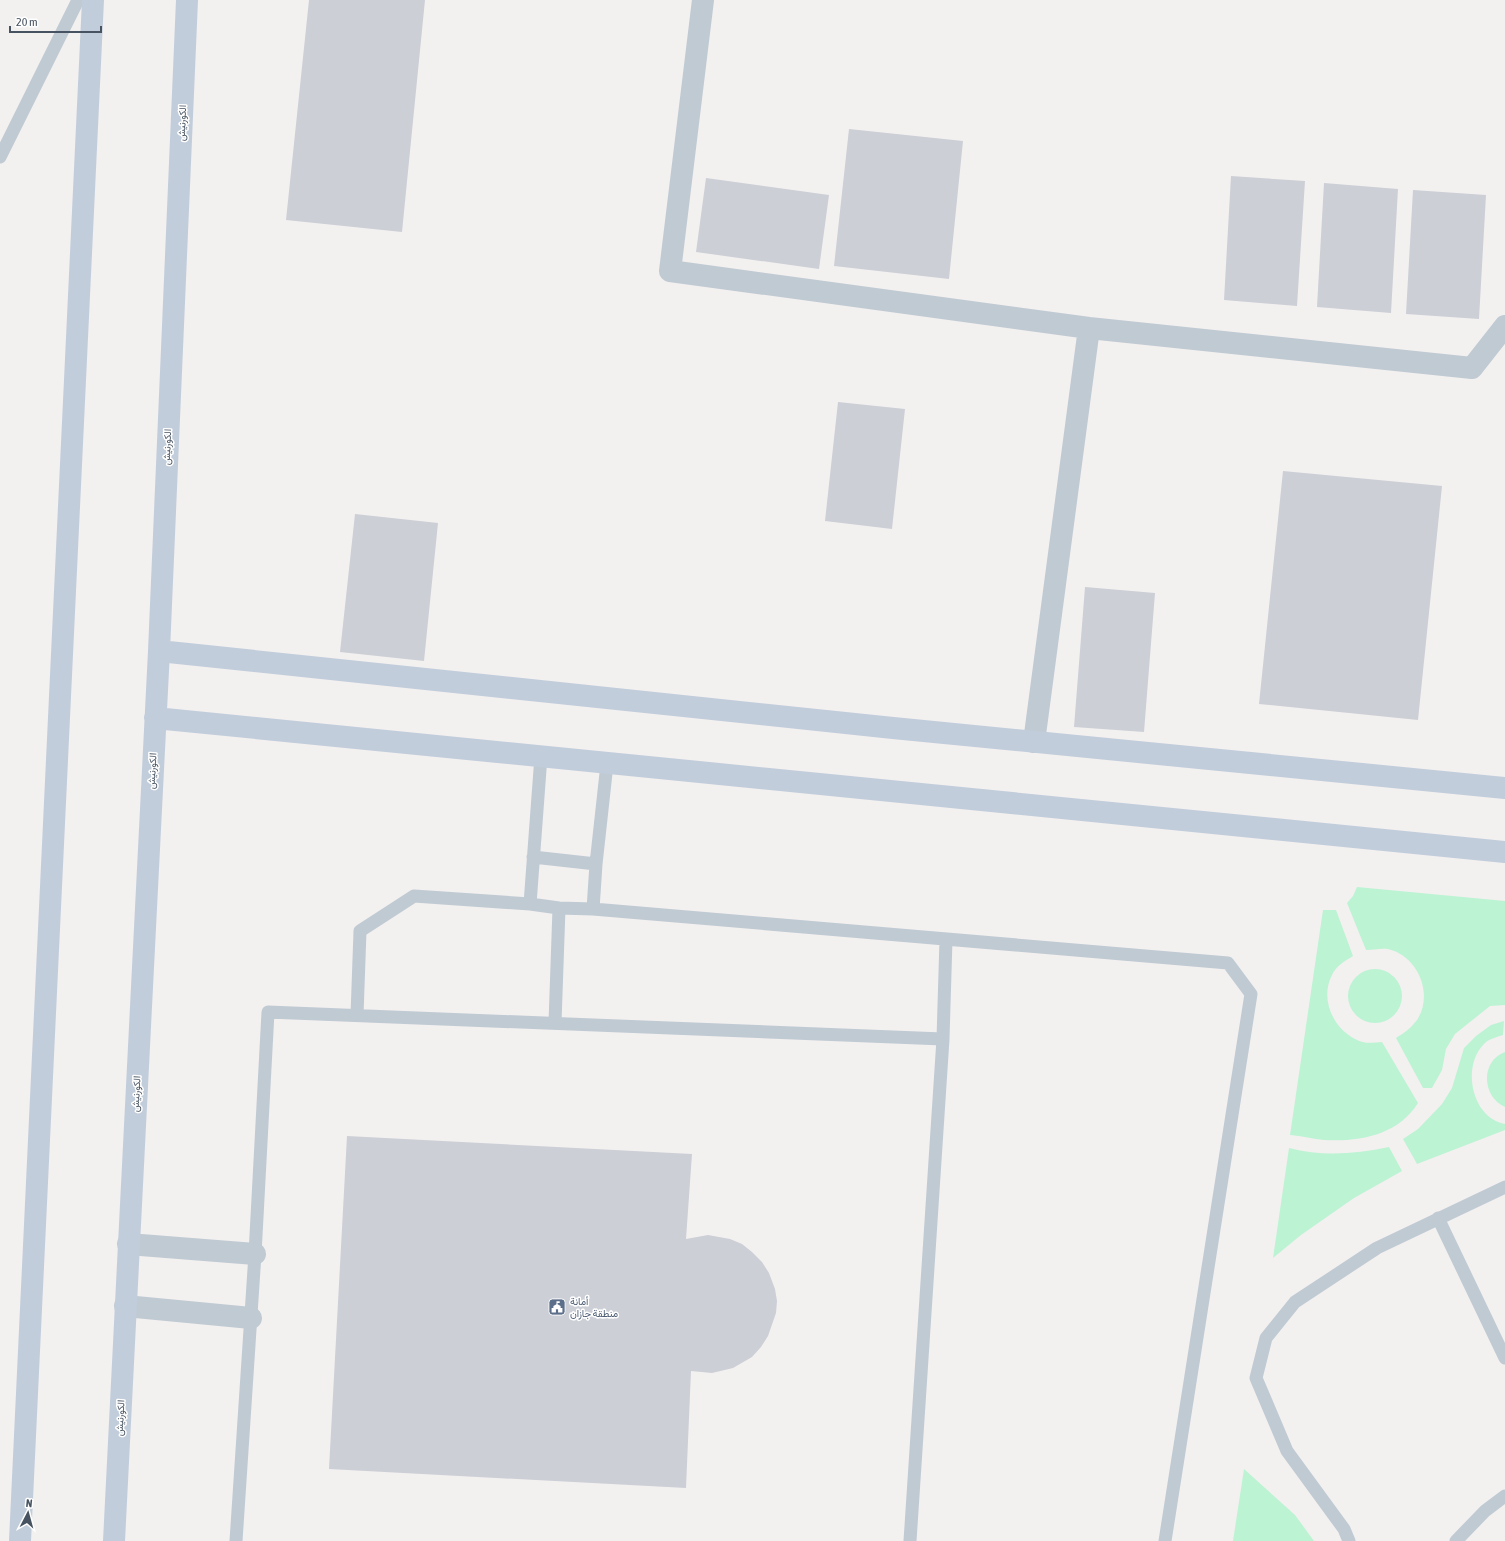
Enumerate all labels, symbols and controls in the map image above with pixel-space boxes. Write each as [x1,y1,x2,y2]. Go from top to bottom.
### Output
scale bar [10,8,101,34]
text: 20 m [16,15,38,29]
street label: الكورنيش [176,105,189,141]
street label: الكورنيش [161,429,174,465]
street label: الكورنيش [146,753,159,789]
street label: الكورنيش [130,1076,143,1112]
place label: أمانة منطقة جازان [570,1296,618,1320]
public building icon: أمانة منطقة جازان [547,1297,567,1317]
street label: الكورنيش [114,1400,127,1436]
north arrow [8,1493,48,1533]
text: N [25,1497,33,1509]

